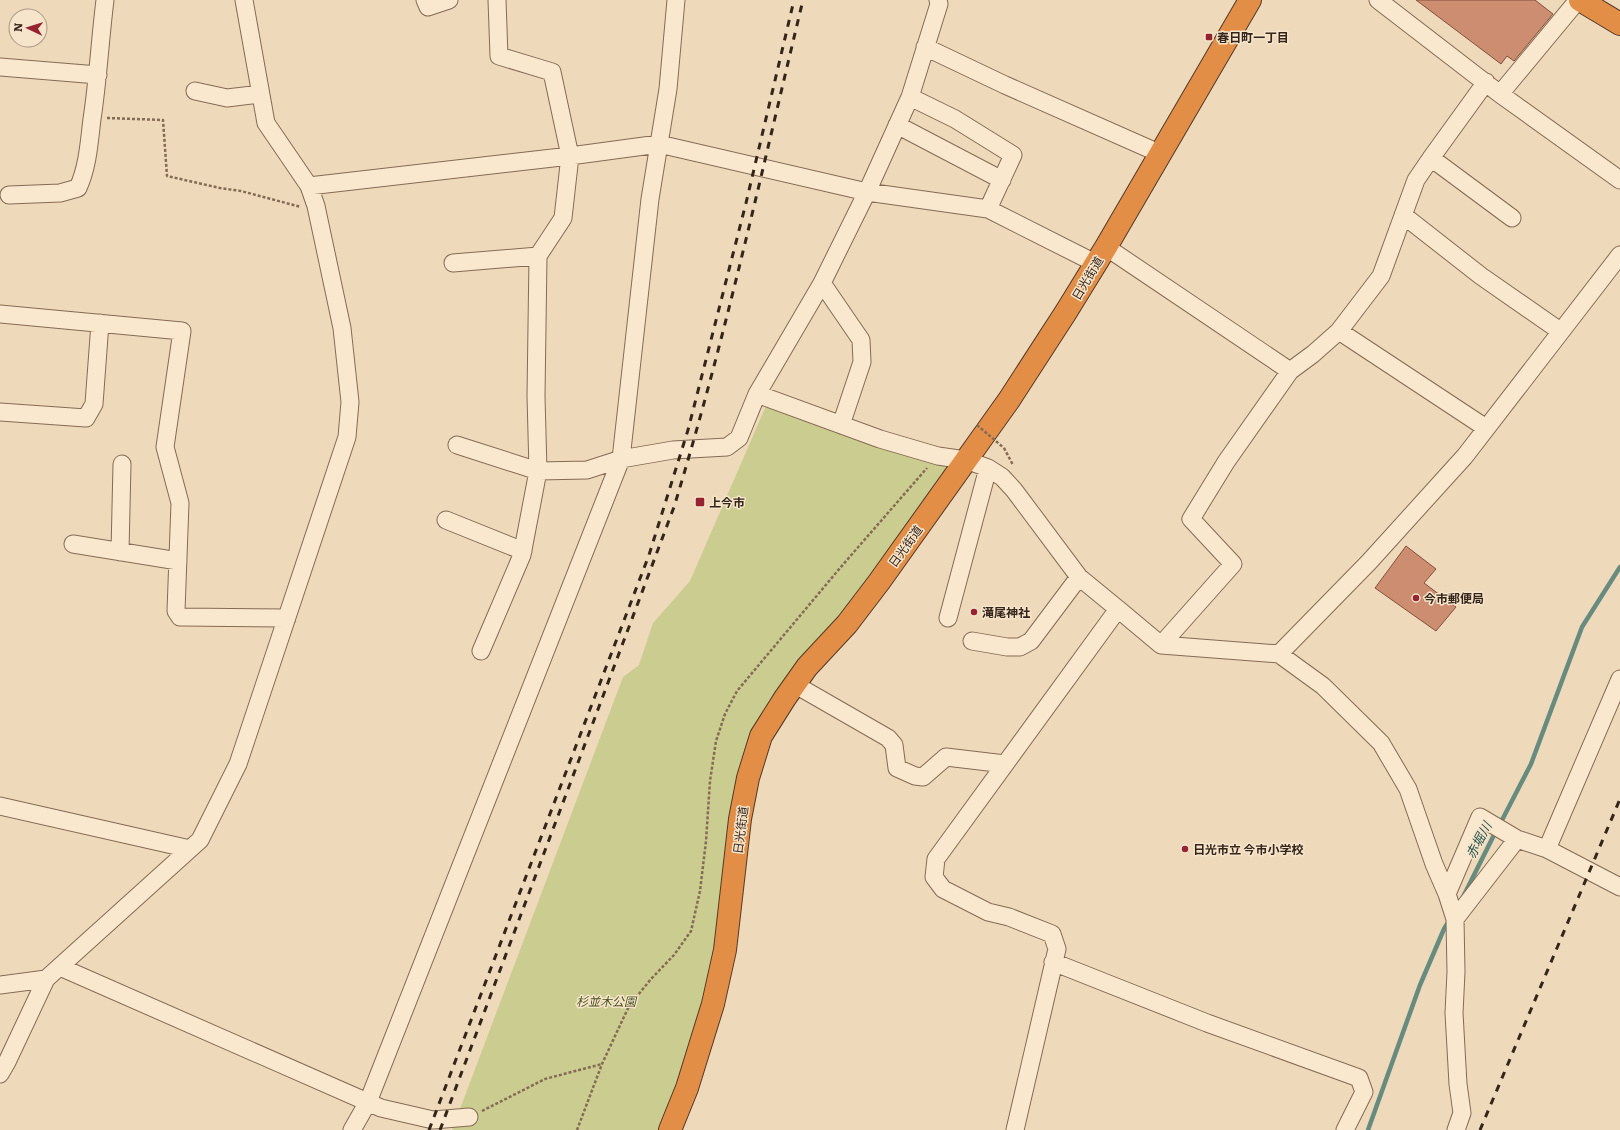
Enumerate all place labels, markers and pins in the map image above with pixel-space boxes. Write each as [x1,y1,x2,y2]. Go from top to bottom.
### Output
place label: 春日町一丁目 [1217,28,1289,46]
marker: 春日町一丁目 [1204,32,1214,42]
place label: 上今市 [709,493,745,511]
marker: 上今市 [694,496,706,508]
place label: 今市郵便局 [1424,589,1484,607]
marker: 今市郵便局 [1411,593,1421,603]
place label: 滝尾神社 [982,603,1030,621]
marker: 滝尾神社 [969,607,979,617]
place label: 日光市立 今市小学校 [1193,840,1303,858]
marker: 日光市立 今市小学校 [1180,844,1190,854]

